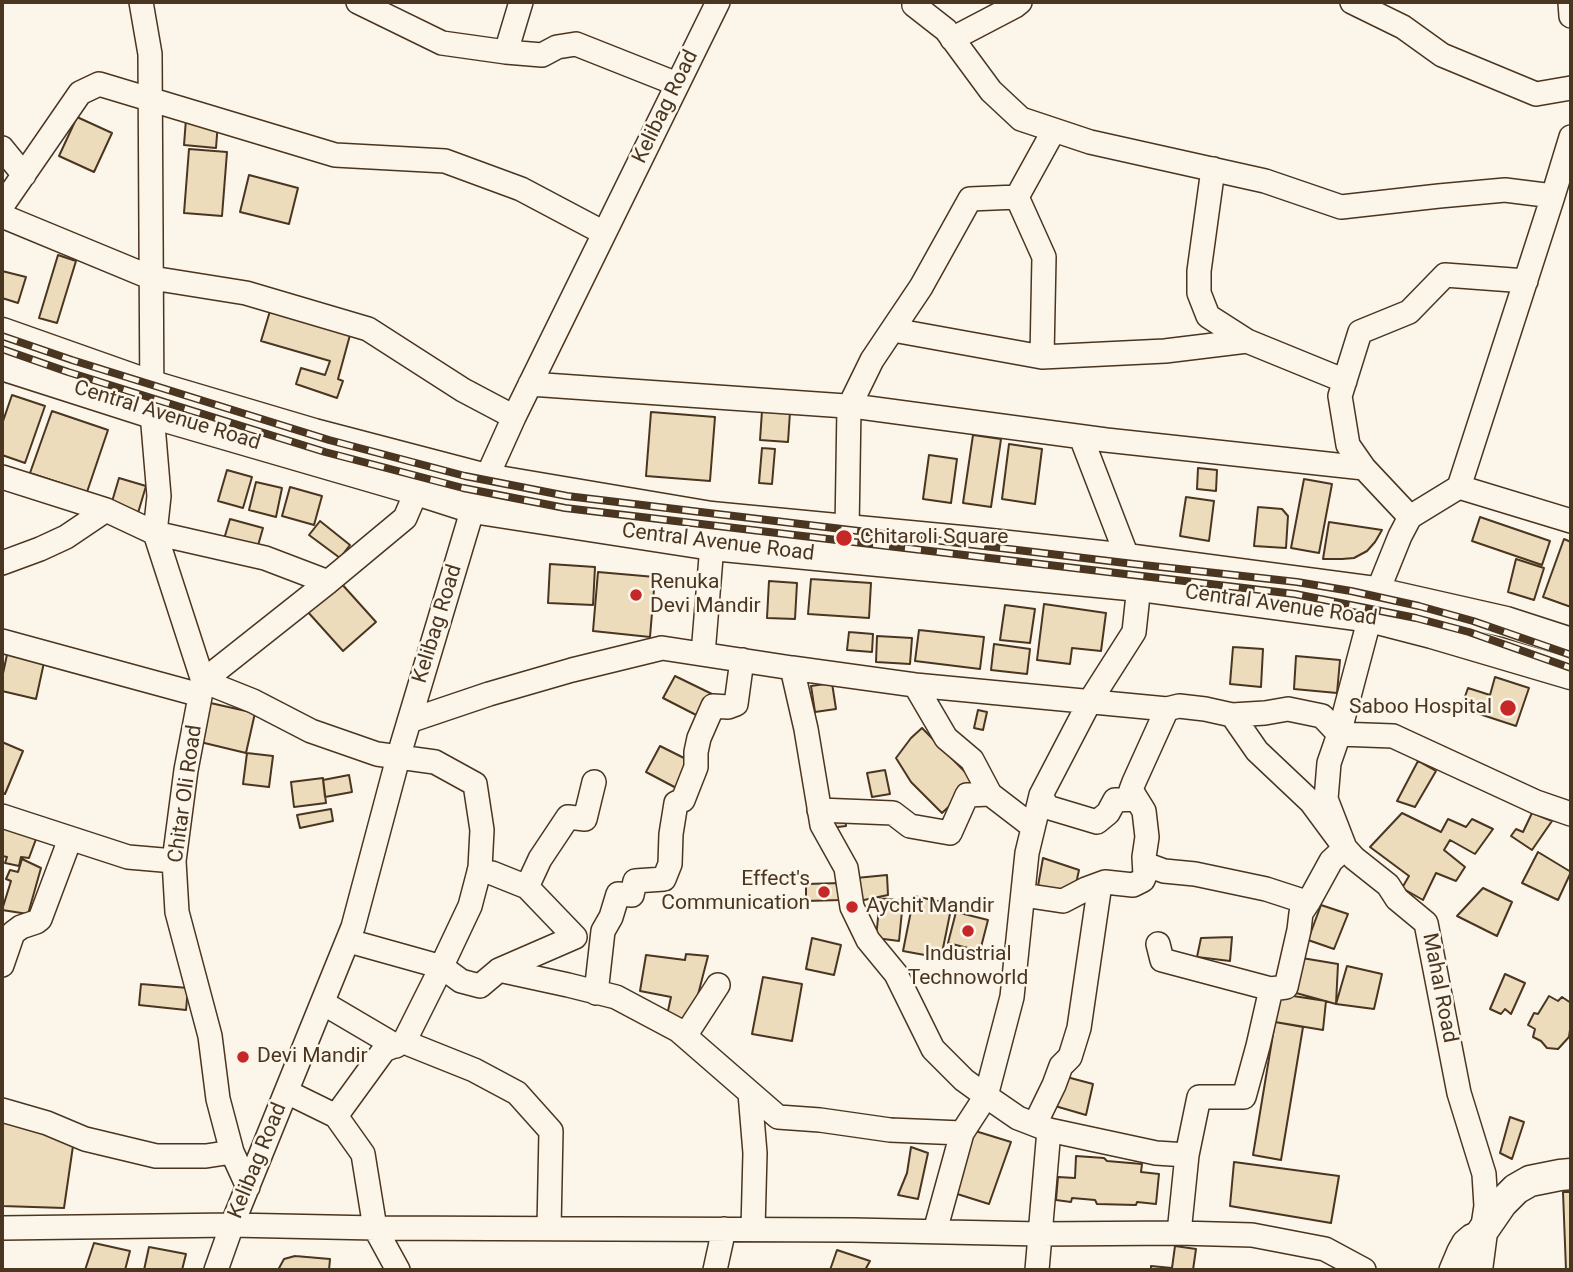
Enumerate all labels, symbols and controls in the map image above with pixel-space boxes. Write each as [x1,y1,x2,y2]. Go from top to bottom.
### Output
street label: Kelibag Road [628,46,704,168]
street label: Central Avenue Road [71,376,263,456]
street label: Central Avenue Road [620,519,816,567]
place label: Chitaroli Square [860,525,1008,551]
marker: Chitaroli Square [834,528,854,548]
street label: Kelibag Road [408,562,468,686]
place label: Renuka Devi Mandir [650,570,761,620]
street label: Central Avenue Road [1183,580,1379,632]
marker: Renuka Devi Mandir [628,587,644,603]
place label: Saboo Hospital [1349,695,1492,721]
marker: Saboo Hospital [1498,698,1518,718]
street label: Chitar Oli Road [164,723,208,865]
place label: Effect's Communication [661,867,810,917]
marker: Effect's Communication [816,884,832,900]
place label: Aychit Mandir [866,894,994,920]
marker: Aychit Mandir [844,899,860,915]
marker: Industrial Technoworld [960,923,976,939]
street label: Mahal Road [1416,931,1462,1045]
place label: Industrial Technoworld [908,942,1028,992]
place label: Devi Mandir [257,1044,368,1070]
marker: Devi Mandir [235,1049,251,1065]
street label: Kelibag Road [223,1099,293,1223]

